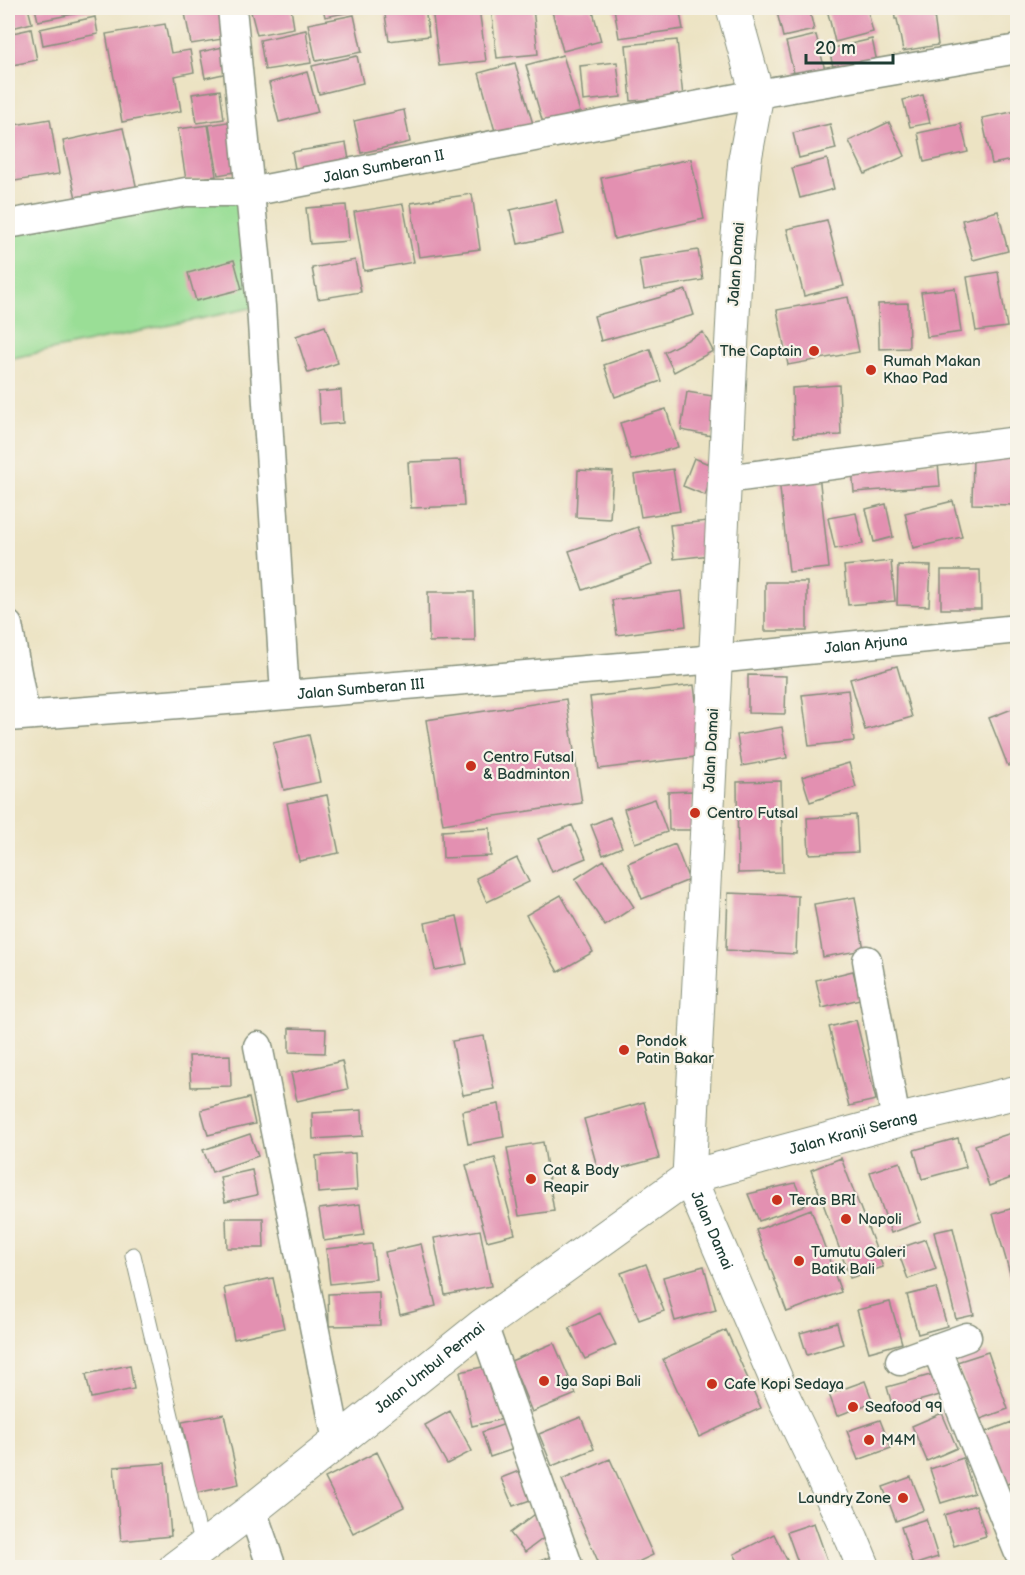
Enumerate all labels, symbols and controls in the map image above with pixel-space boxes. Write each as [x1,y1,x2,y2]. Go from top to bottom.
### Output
scale bar [806,27,893,65]
text: 20 m [815,38,856,59]
street label: Jalan Sumberan II [322,146,446,188]
street label: Jalan Damai [724,222,749,307]
place label: The Captain [720,342,802,361]
marker: The Captain [807,344,821,358]
place label: Rumah Makan Khao Pad [883,352,981,388]
marker: Rumah Makan Khao Pad [864,363,878,377]
street label: Jalan Arjuna [823,631,909,658]
street label: Jalan Sumberan III [297,674,426,704]
street label: Jalan Damai [700,708,723,792]
place label: Centro Futsal & Badminton [483,748,574,784]
marker: Centro Futsal & Badminton [464,759,478,773]
place label: Centro Futsal [707,804,798,823]
marker: Centro Futsal [688,806,702,820]
place label: Pondok Patin Bakar [636,1032,714,1068]
marker: Pondok Patin Bakar [617,1043,631,1057]
street label: Jalan Kranji Serang [787,1107,919,1159]
place label: Cat & Body Reapir [543,1161,619,1197]
marker: Cat & Body Reapir [524,1172,538,1186]
street label: Jalan Damai [686,1188,737,1273]
place label: Teras BRI [789,1191,856,1210]
marker: Teras BRI [770,1193,784,1207]
place label: Napoli [858,1210,902,1229]
marker: Napoli [839,1212,853,1226]
place label: Tumutu Galeri Batik Bali [811,1243,906,1279]
marker: Tumutu Galeri Batik Bali [792,1254,806,1268]
street label: Jalan Umbul Permai [371,1318,489,1418]
place label: Iga Sapi Bali [556,1372,641,1391]
marker: Iga Sapi Bali [537,1374,551,1388]
place label: Cafe Kopi Sedaya [724,1375,844,1394]
marker: Cafe Kopi Sedaya [705,1377,719,1391]
place label: Seafood 99 [865,1398,943,1417]
marker: Seafood 99 [846,1400,860,1414]
place label: M4M [881,1431,916,1450]
marker: M4M [862,1433,876,1447]
place label: Laundry Zone [798,1489,891,1508]
marker: Laundry Zone [896,1491,910,1505]

